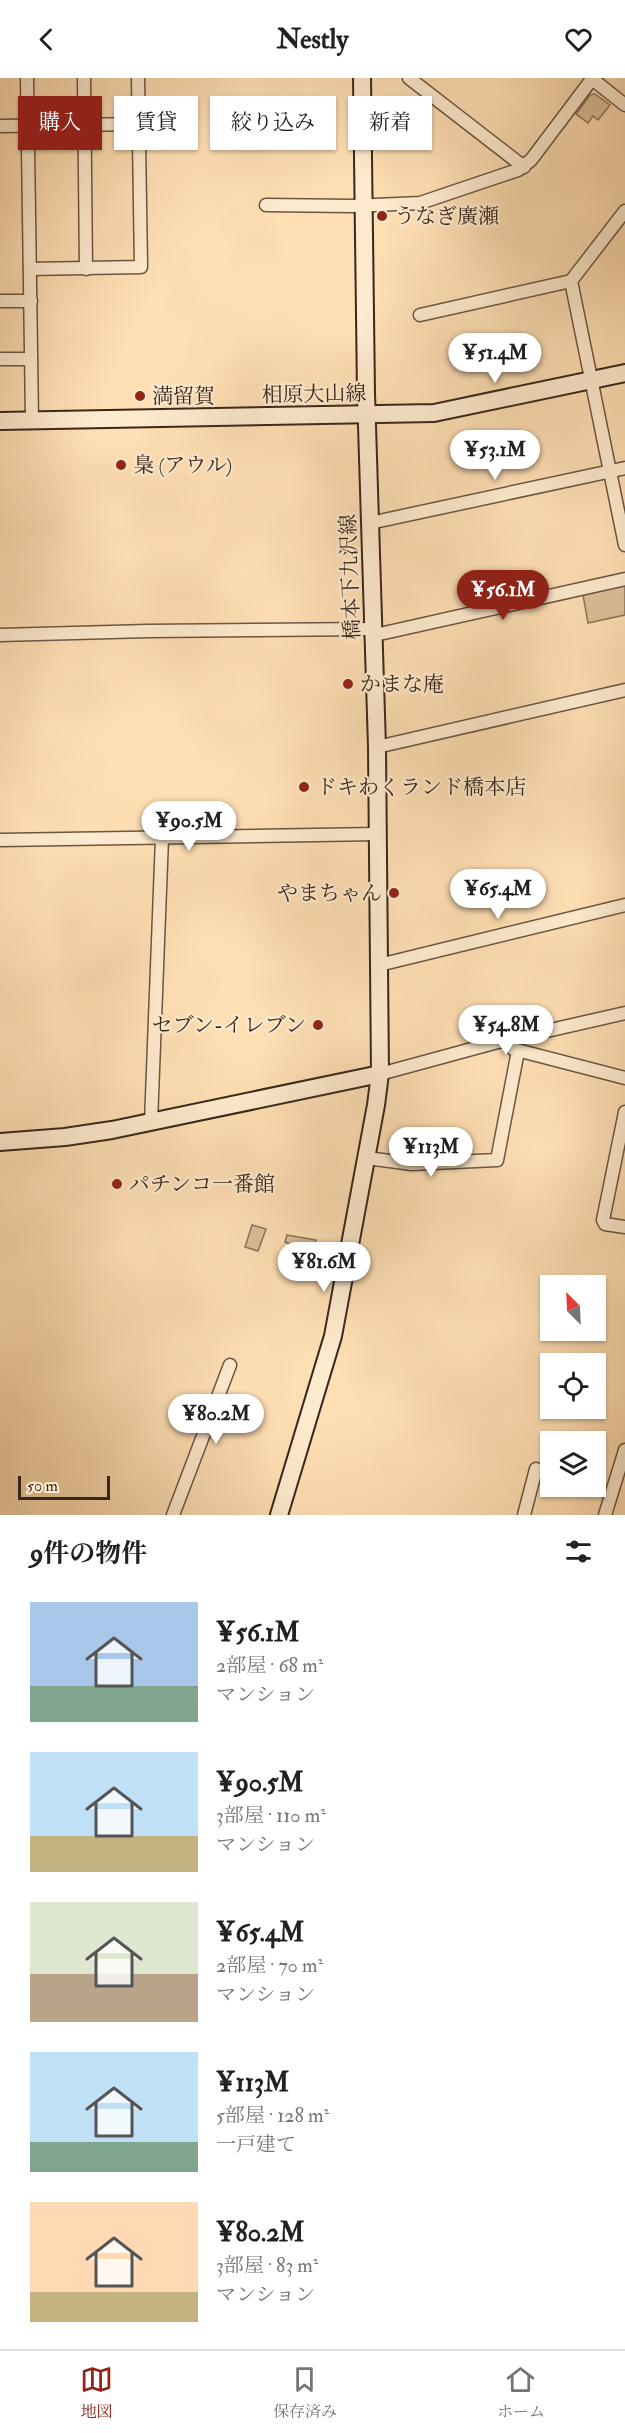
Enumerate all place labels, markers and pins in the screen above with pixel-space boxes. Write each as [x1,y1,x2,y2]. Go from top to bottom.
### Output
place label: うなぎ廣瀬 [394,203,499,230]
marker: うなぎ廣瀬 [375,209,389,223]
pin: ¥51.4M [446,333,544,384]
place label: 満留賀 [152,383,215,410]
marker: 満留賀 [133,389,147,403]
pin: ¥53.1M [446,430,544,481]
place label: 梟 (アウル) [133,452,232,479]
marker: 梟 (アウル) [114,458,128,472]
pin: ¥56.1M [454,570,552,621]
place label: かまな庵 [360,671,444,698]
marker: かまな庵 [341,677,355,691]
place label: ドキわくランド橋本店 [316,774,526,801]
marker: ドキわくランド橋本店 [297,780,311,794]
pin: ¥90.5M [140,801,238,852]
pin: ¥65.4M [449,869,547,920]
place label: やまちゃん [277,880,382,907]
marker: やまちゃん [387,886,401,900]
pin: ¥54.8M [457,1005,555,1056]
place label: セブン-イレブン [152,1012,306,1039]
marker: セブン-イレブン [311,1018,325,1032]
pin: ¥113M [389,1127,473,1178]
place label: パチンコ一番館 [129,1171,275,1198]
marker: パチンコ一番館 [110,1177,124,1191]
pin: ¥81.6M [275,1242,373,1293]
pin: ¥80.2M [167,1394,265,1445]

